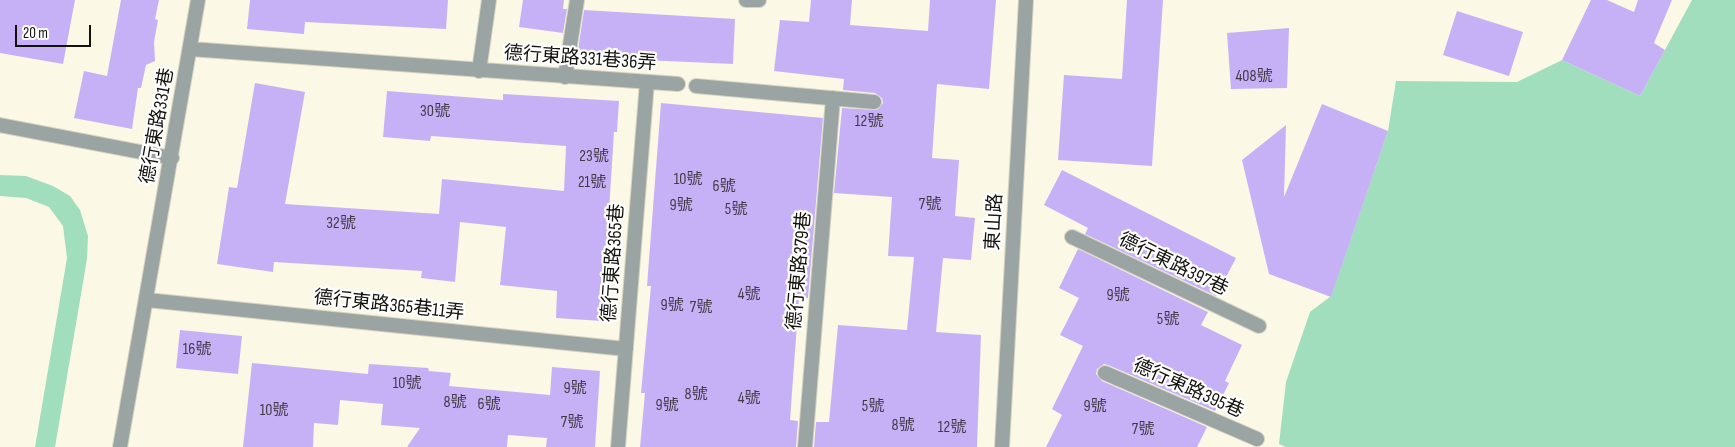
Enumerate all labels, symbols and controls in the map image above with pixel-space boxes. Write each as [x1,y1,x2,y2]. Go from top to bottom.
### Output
scale bar [18,15,94,47]
text: 20 m [23,24,48,43]
street label: 德行東路331巷36弄 [503,42,657,76]
street label: 德行東路331巷 [137,66,179,186]
house number: 408號 [1236,67,1272,87]
house number: 30號 [420,102,450,122]
house number: 12號 [855,112,883,132]
house number: 23號 [579,147,609,167]
house number: 10號 [674,170,702,190]
house number: 21號 [578,173,606,193]
house number: 6號 [712,177,736,197]
street label: 東山路 [982,193,1008,251]
house number: 7號 [919,195,941,215]
house number: 9號 [669,196,693,216]
house number: 5號 [725,200,747,220]
street label: 德行東路365巷 [598,203,630,323]
street label: 德行東路379巷 [783,211,817,331]
house number: 32號 [326,214,356,234]
street label: 德行東路397巷 [1115,229,1231,301]
house number: 4號 [738,285,760,305]
house number: 9號 [1106,286,1130,306]
street label: 德行東路365巷11弄 [313,287,465,325]
house number: 9號 [660,296,684,316]
house number: 7號 [690,298,712,318]
house number: 5號 [1157,310,1179,330]
house number: 16號 [183,340,211,360]
street label: 德行東路395巷 [1129,354,1247,424]
house number: 10號 [393,374,421,394]
house number: 9號 [563,379,587,399]
house number: 8號 [684,385,708,405]
house number: 4號 [738,389,760,409]
house number: 8號 [443,393,467,413]
house number: 6號 [477,395,501,415]
house number: 9號 [655,396,679,416]
house number: 5號 [862,397,884,417]
house number: 9號 [1083,397,1107,417]
house number: 10號 [260,401,288,421]
house number: 7號 [561,413,583,433]
house number: 8號 [891,416,915,436]
house number: 12號 [938,418,966,438]
house number: 7號 [1132,420,1154,440]

